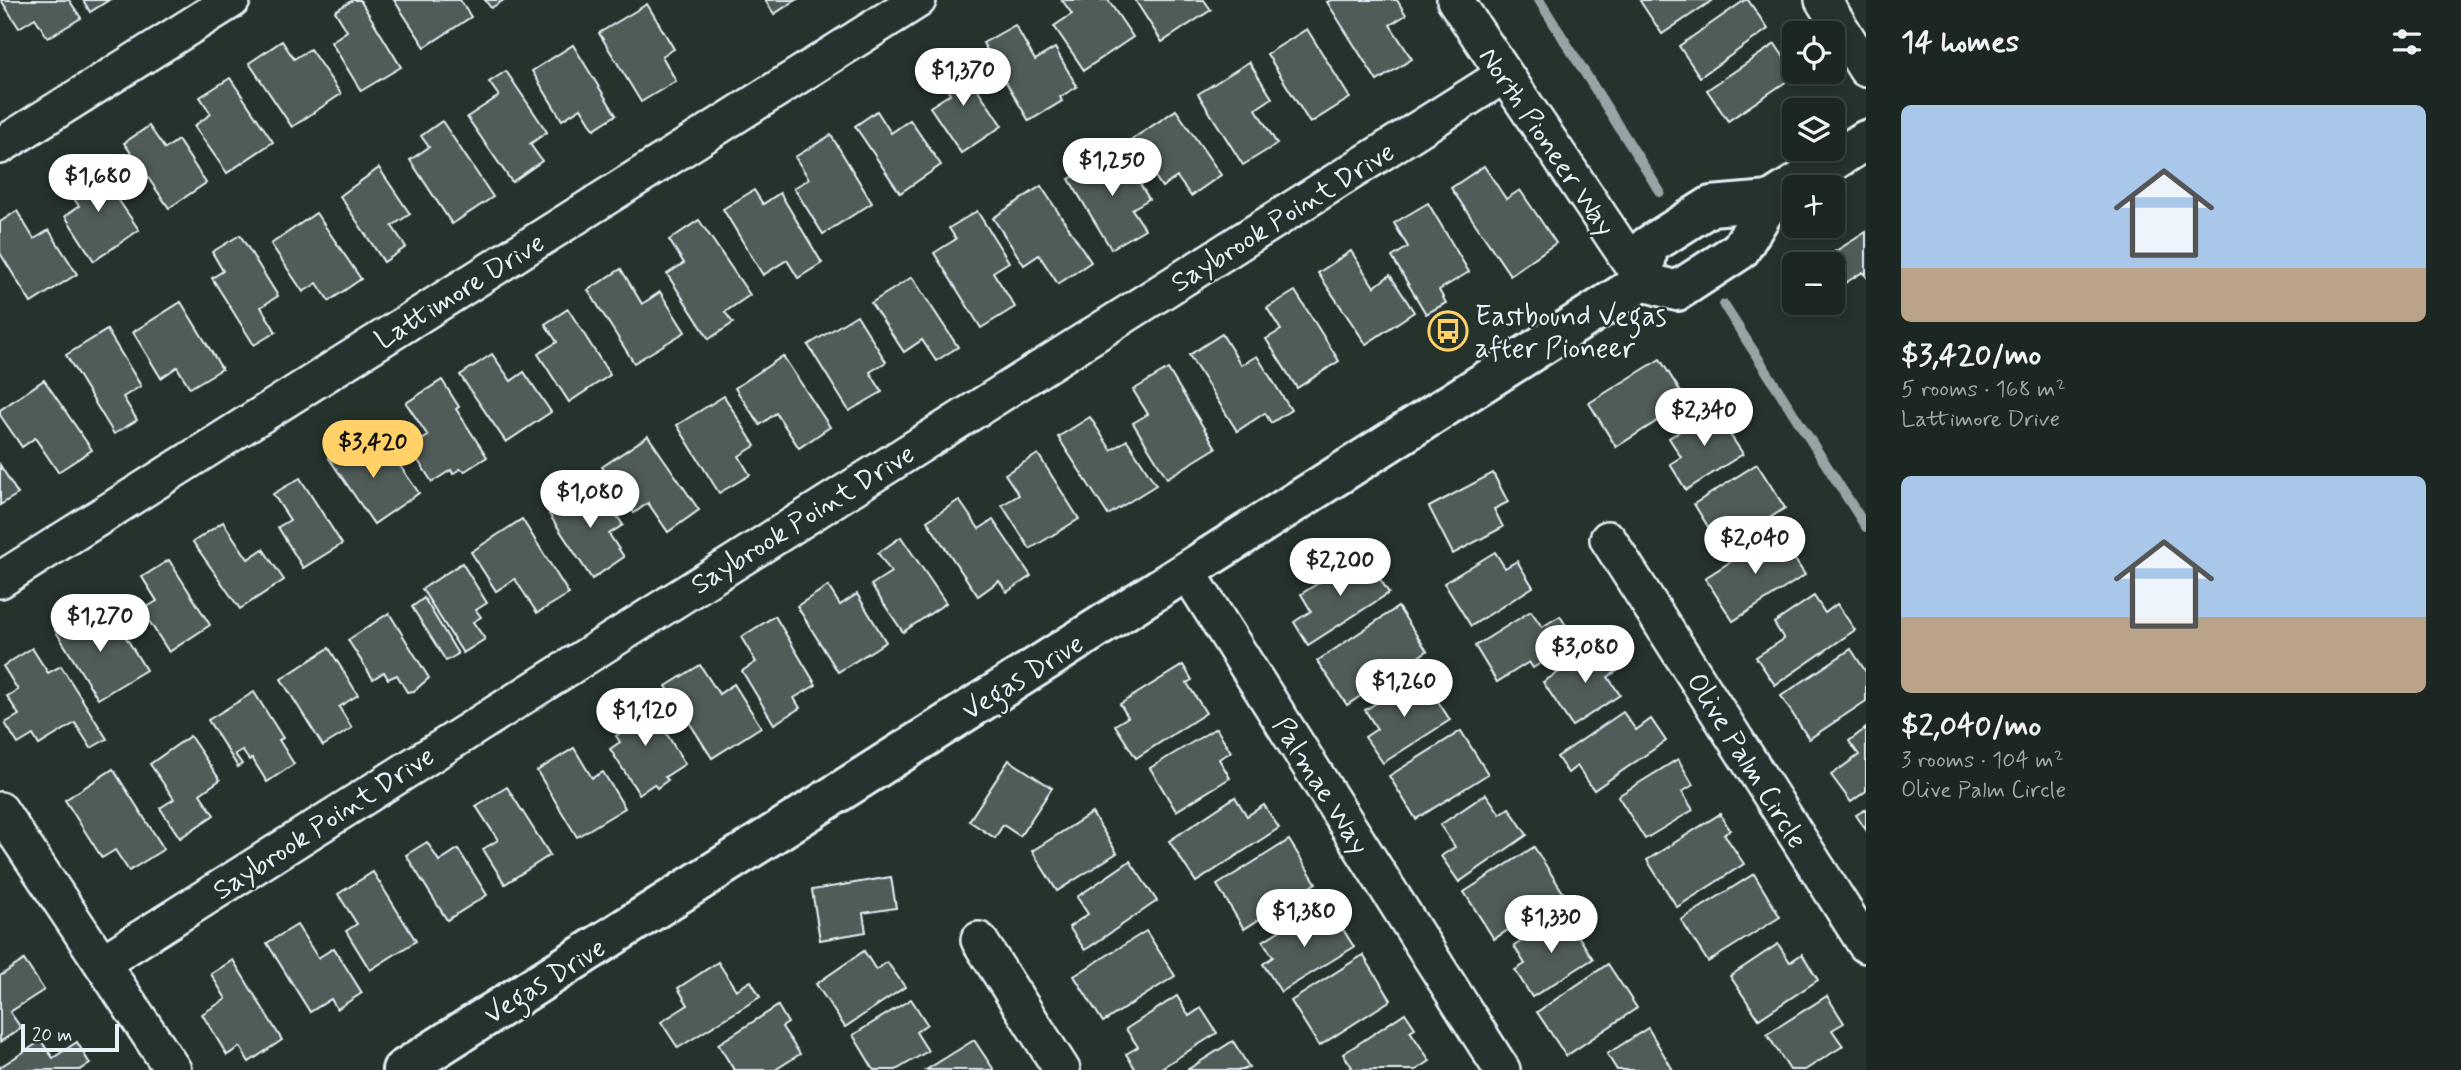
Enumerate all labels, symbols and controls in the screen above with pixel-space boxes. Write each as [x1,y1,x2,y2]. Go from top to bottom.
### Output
map controls [1782,21,1845,315]
button: locate [1782,21,1845,84]
text: 14 homes [1901,23,2019,62]
icon: filters [2388,23,2426,61]
street label: North Pioneer Way [1469,41,1623,244]
pin: $1,370 [906,48,1020,108]
text: $1,370 [931,56,995,86]
button: layers [1782,98,1845,161]
street label: Saybrook Point Drive [1164,134,1402,302]
pin: $1,250 [1055,138,1169,198]
text: $1,250 [1079,146,1145,176]
icon: home [2101,150,2227,276]
pin: $1,680 [41,154,155,214]
text: $1,680 [65,162,131,192]
button: + [1782,175,1845,238]
street label: Lattimore Drive [368,225,552,359]
button: − [1782,252,1845,315]
place label: Eastbound Vegas after Pioneer [1475,299,1666,368]
bus stop icon: Eastbound Vegas after Pioneer [1427,310,1469,352]
text: $3,420/mo [1901,336,2041,375]
text: 5 rooms · 168 m² [1901,375,2066,405]
pin: $2,340 [1647,388,1761,448]
text: $2,340 [1671,396,1737,426]
text: Lattimore Drive [1901,405,2060,435]
pin: $3,420 [316,420,430,480]
text: $3,420 [338,428,408,458]
street label: Saybrook Point Drive [684,436,922,604]
pin: $1,080 [533,470,647,530]
text: $1,080 [556,478,624,508]
pin: $2,040 [1698,516,1812,576]
icon: home [2101,521,2227,647]
text: $2,040 [1720,524,1790,554]
pin: $2,200 [1283,538,1397,598]
text: $2,200 [1306,546,1374,576]
pin: $1,270 [43,594,157,654]
text: $1,270 [67,602,133,632]
street label: Vegas Drive [955,626,1093,733]
pin: $3,080 [1528,626,1642,685]
text: $3,080 [1551,633,1619,663]
pin: $1,260 [1347,660,1461,719]
street label: Olive Palm Circle [1677,666,1815,856]
text: $1,260 [1372,667,1436,697]
pin: $1,120 [588,688,702,748]
text: $1,120 [612,696,678,726]
text: $2,040/mo [1901,707,2041,746]
street label: Palmae Way [1263,710,1377,862]
street label: Saybrook Point Drive [206,738,442,910]
text: 3 rooms · 104 m² [1901,746,2064,776]
text: Olive Palm Circle [1901,776,2066,806]
pin: $1,380 [1247,890,1361,949]
pin: $1,330 [1494,895,1608,955]
text: $1,380 [1272,897,1336,927]
text: $1,330 [1521,903,1581,933]
street label: Vegas Drive [477,930,615,1037]
scale bar [21,1021,119,1053]
text: 20 m [32,1023,72,1048]

